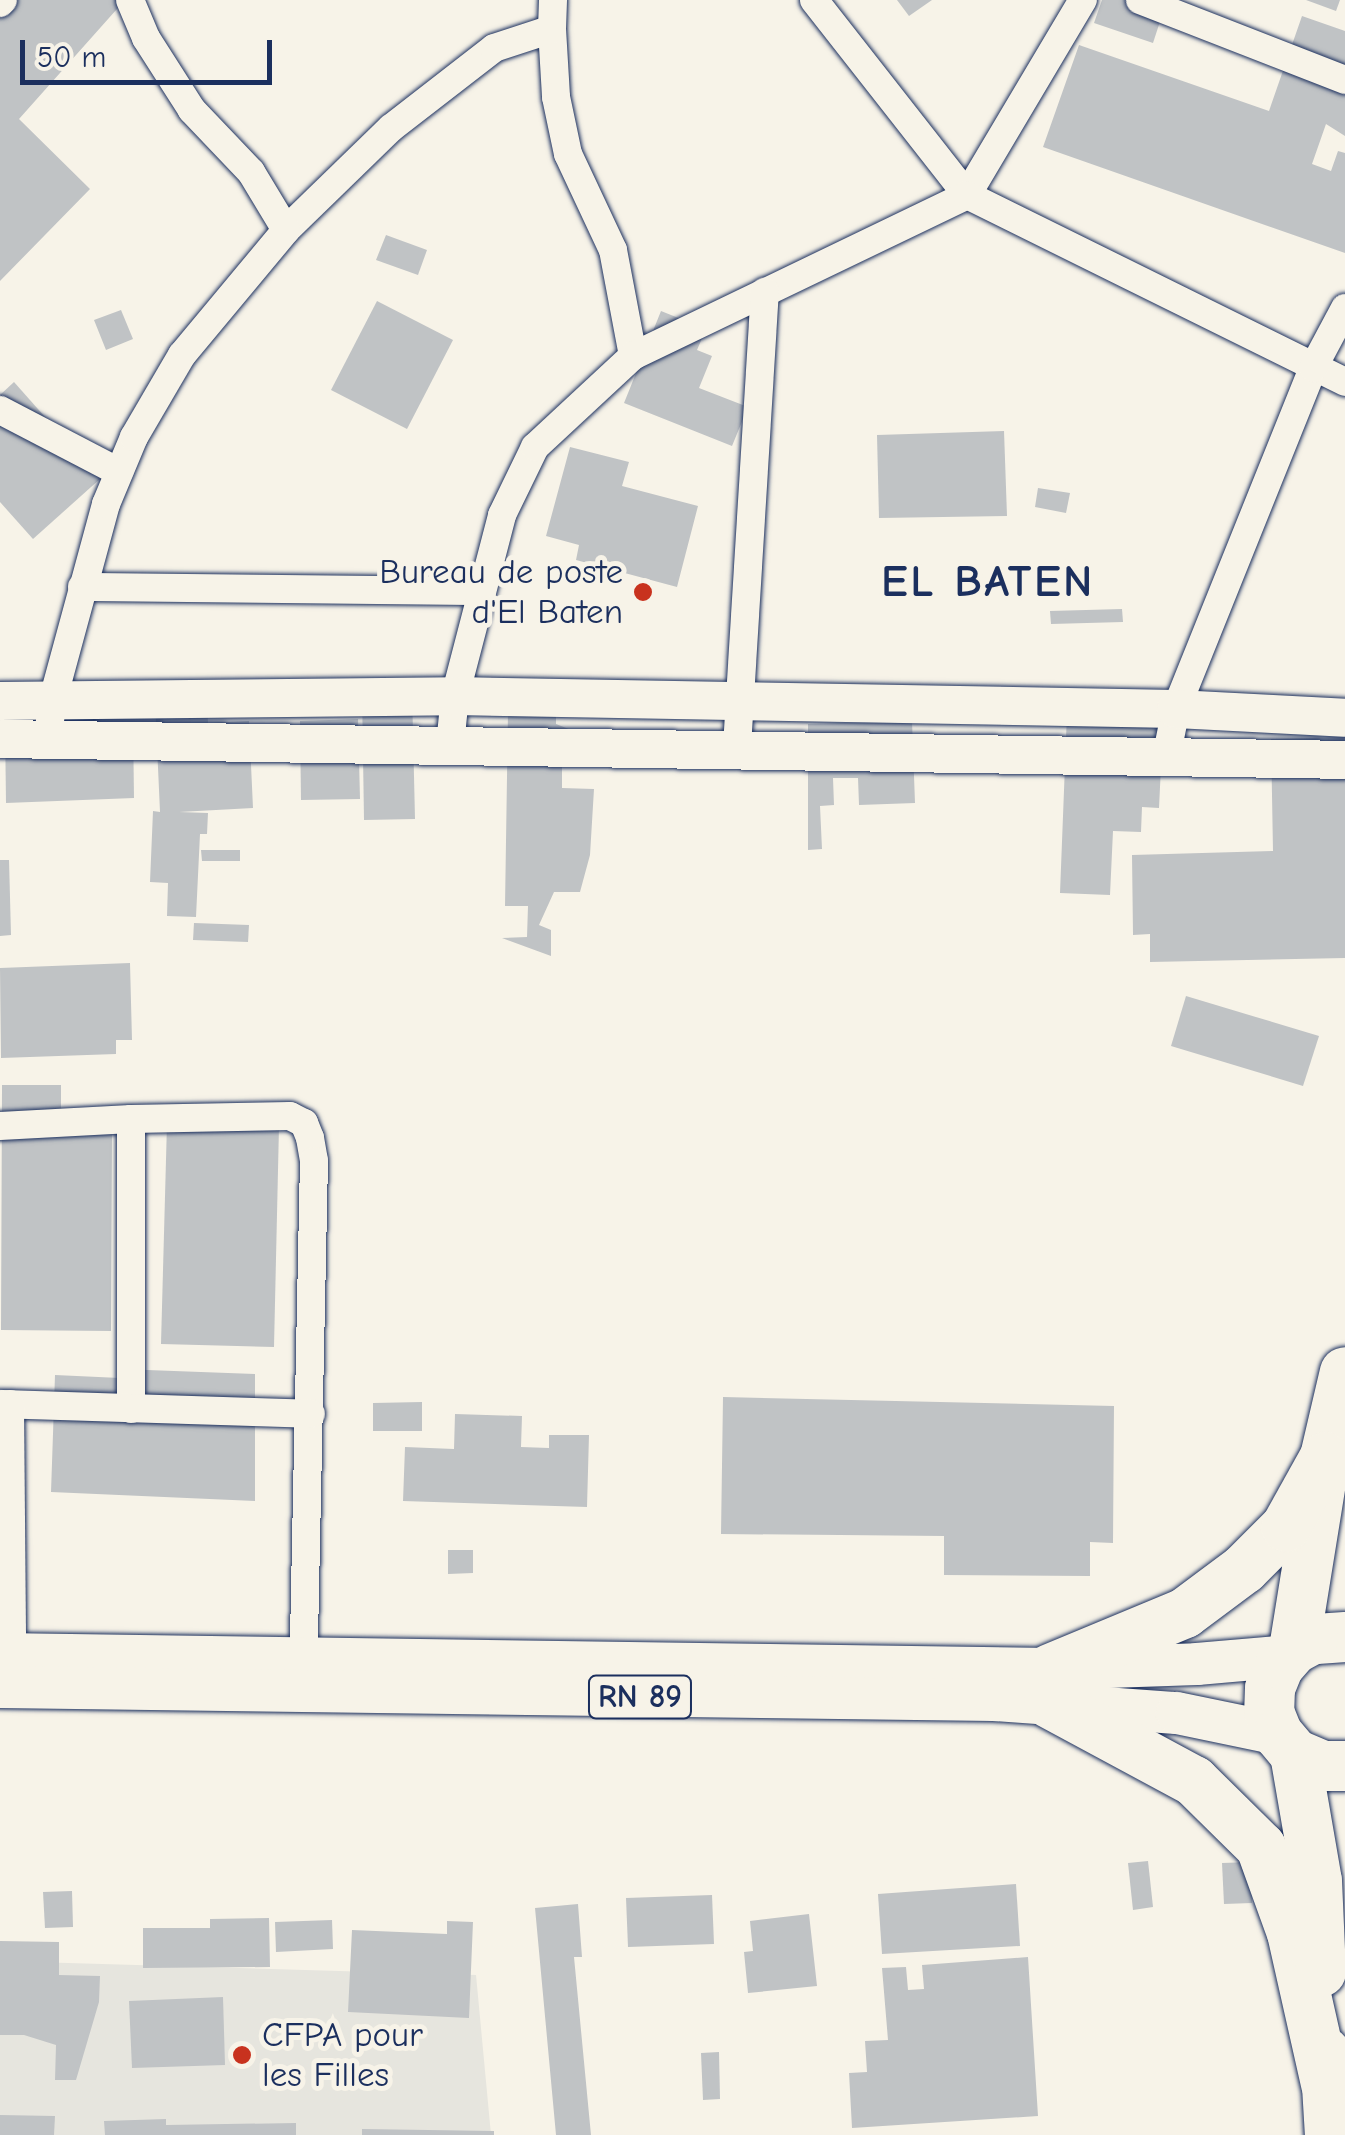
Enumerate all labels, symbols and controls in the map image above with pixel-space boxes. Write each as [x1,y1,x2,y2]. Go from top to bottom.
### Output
scale bar [25,20,278,82]
text: 50 m [37,40,106,75]
place label: Bureau de poste d'El Baten [379,551,623,633]
district label: EL BATEN [881,555,1095,609]
marker: Bureau de poste d'El Baten [632,581,654,603]
road number: RN 89 [588,1670,692,1724]
place label: CFPA pour les Filles [262,2014,423,2096]
marker: CFPA pour les Filles [231,2044,253,2066]

